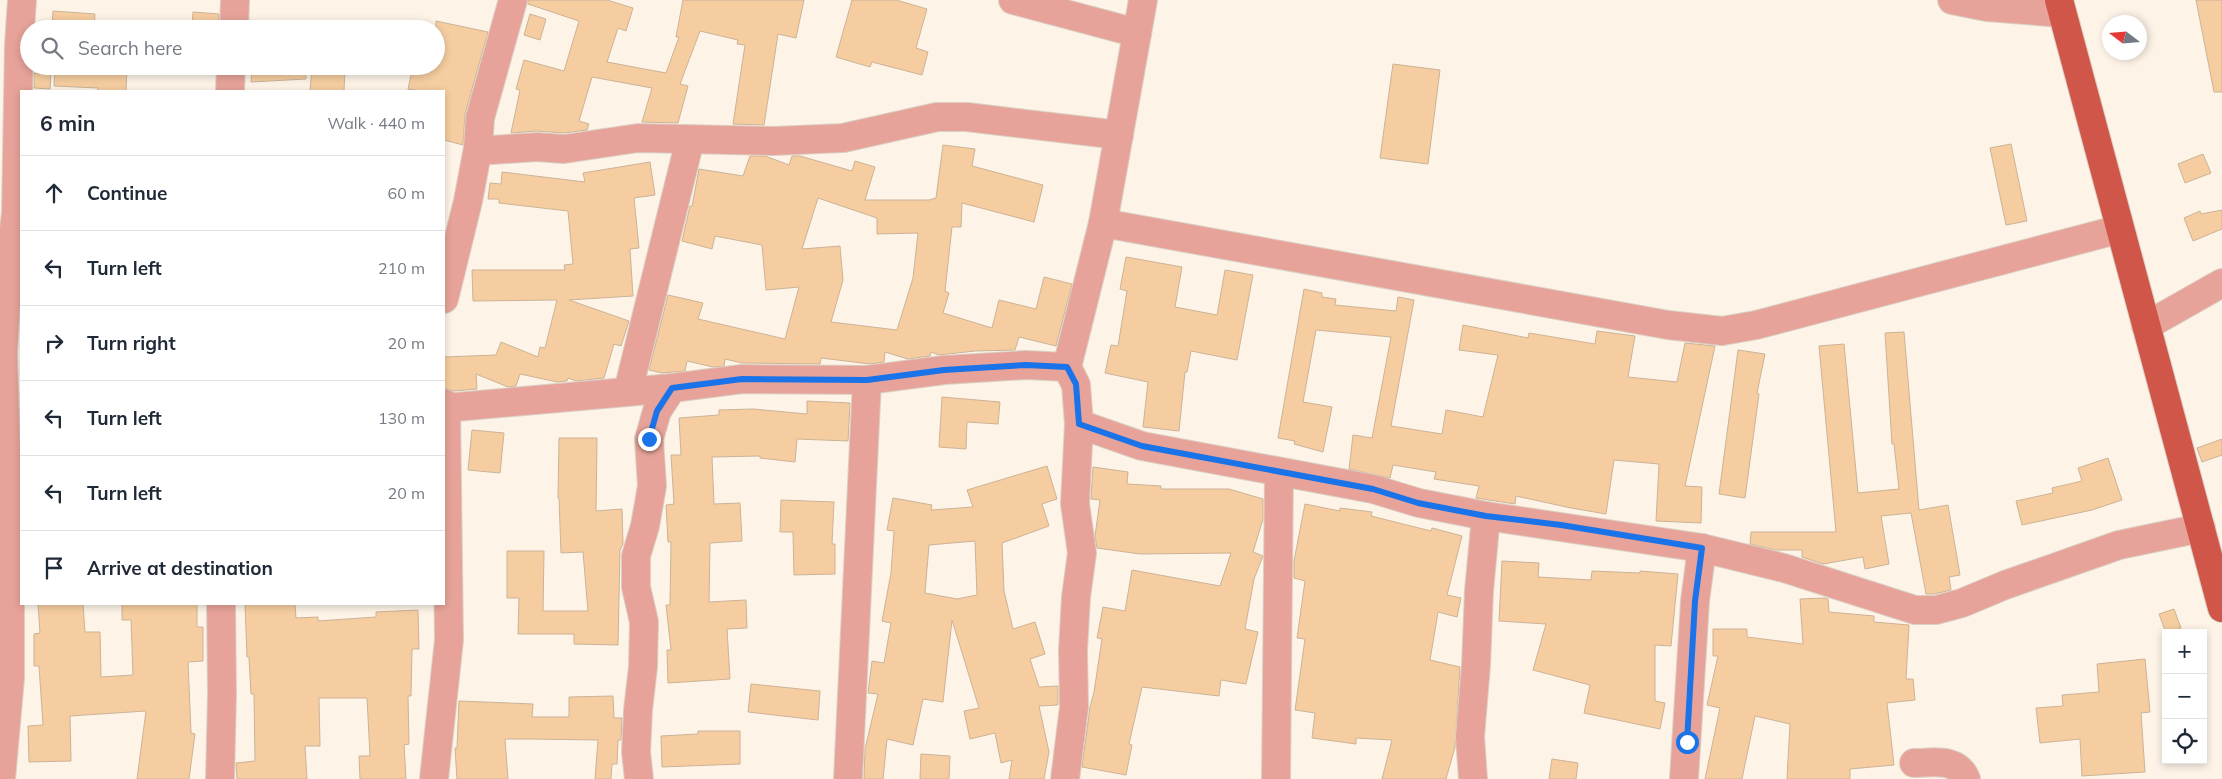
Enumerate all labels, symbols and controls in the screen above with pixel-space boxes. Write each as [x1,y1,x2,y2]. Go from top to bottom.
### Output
north arrow [2102,15,2147,60]
search box [20,20,445,75]
icon: search [38,34,66,62]
text: Search here [78,36,182,60]
text: 6 min [40,110,95,136]
text: Walk · 440 m [327,113,425,133]
icon: ahead [40,179,68,207]
text: Continue [87,181,167,205]
text: 60 m [388,183,425,203]
icon: left [40,254,68,282]
text: Turn left [87,256,162,280]
text: 210 m [378,258,425,278]
icon: right [40,329,68,357]
text: Turn right [87,331,176,355]
text: 20 m [388,333,425,353]
icon: left [40,404,68,432]
text: Turn left [87,406,162,430]
text: 130 m [378,408,425,428]
route end [638,428,661,451]
icon: left [40,479,68,507]
text: Turn left [87,481,162,505]
text: 20 m [388,483,425,503]
icon: arrive [40,554,68,582]
text: Arrive at destination [87,556,273,580]
map controls [2162,629,2207,764]
button: + [2162,629,2207,674]
button: − [2162,674,2207,719]
button: locate [2162,719,2207,764]
route start [1676,731,1699,754]

